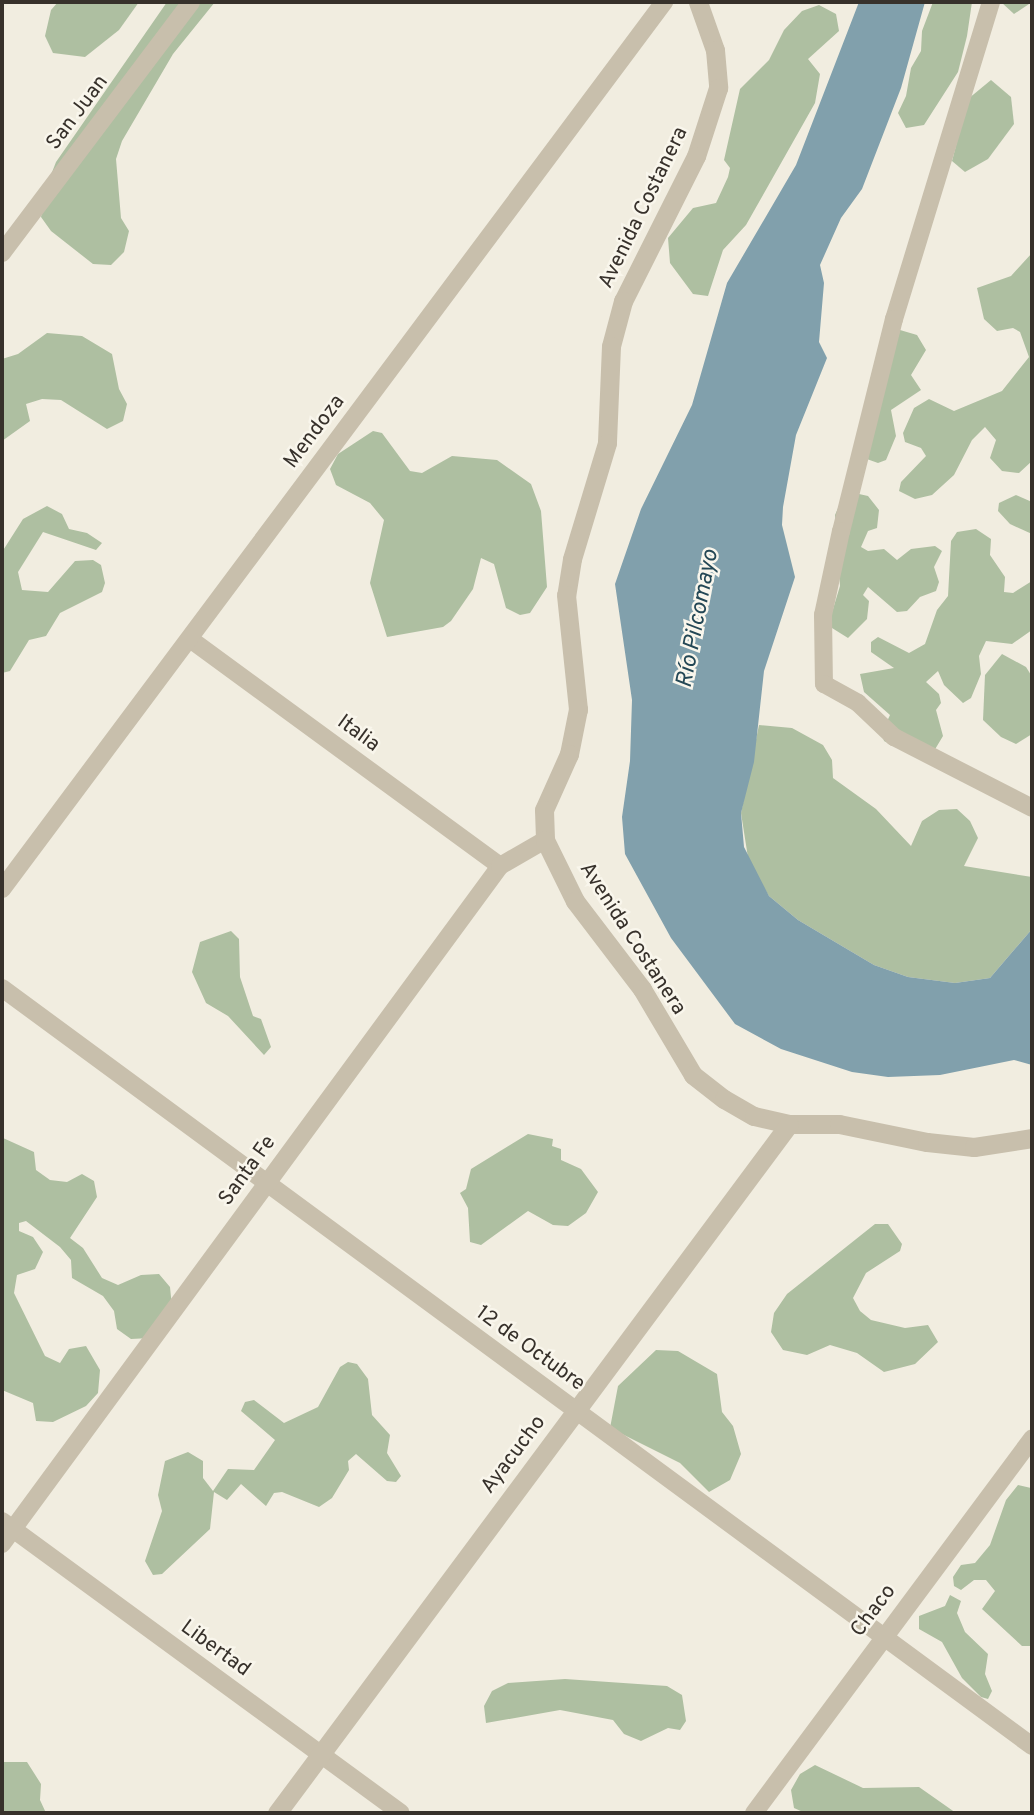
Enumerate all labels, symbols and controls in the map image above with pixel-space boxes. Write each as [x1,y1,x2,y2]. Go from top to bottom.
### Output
street label: San Juan [42,71,114,155]
street label: Avenida Costanera [594,123,694,293]
street label: Mendoza [279,390,351,474]
water label: Río Pilcomayo [672,548,726,690]
street label: Italia [332,710,384,758]
street label: Avenida Costanera [573,858,691,1020]
street label: Santa Fe [214,1131,282,1211]
street label: 12 de Octubre [470,1301,590,1397]
street label: Ayacucho [476,1411,552,1499]
street label: Chaco [846,1580,902,1642]
street label: Libertad [175,1615,255,1683]

